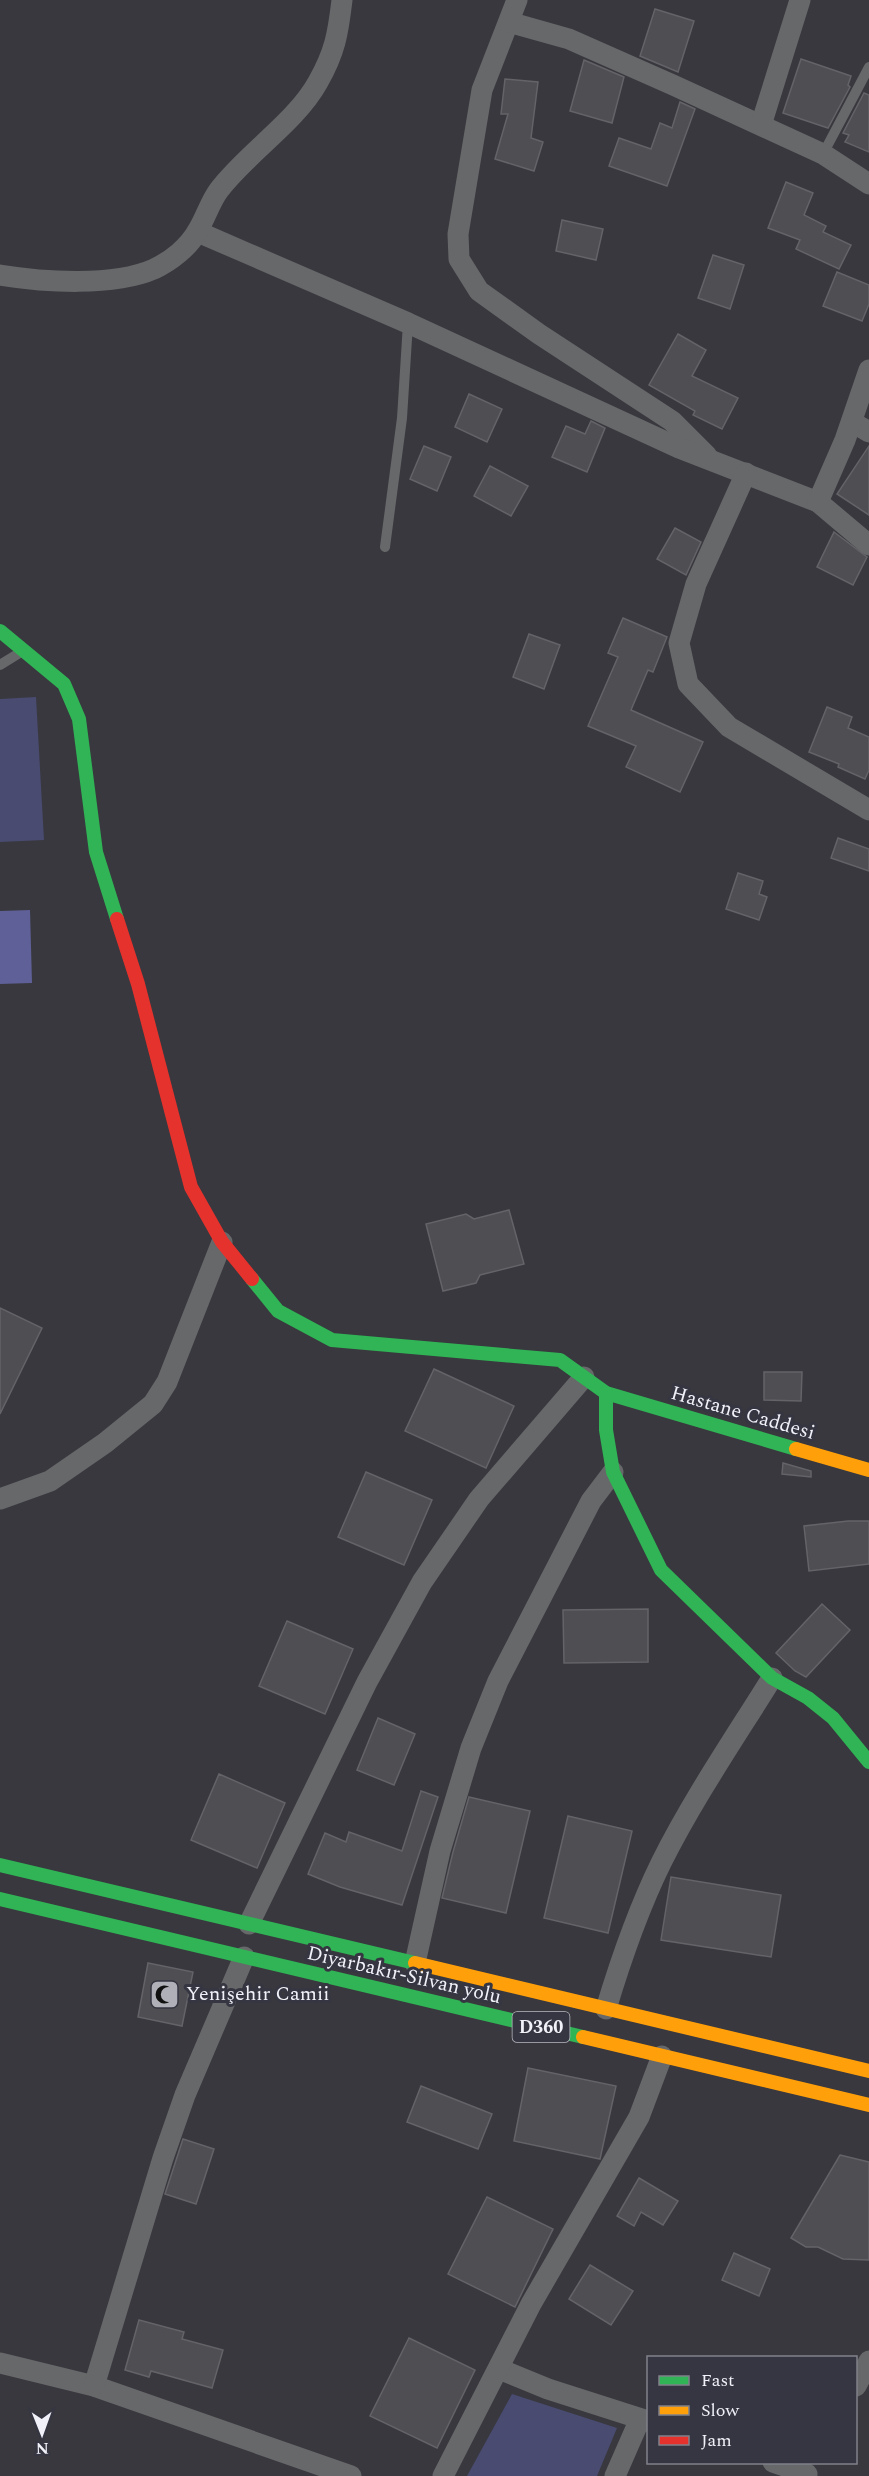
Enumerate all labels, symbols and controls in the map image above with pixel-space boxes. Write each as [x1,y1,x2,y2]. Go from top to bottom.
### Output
street label: Hastane Caddesi [667,1378,819,1448]
street label: Diyarbakır-Silvan yolu [304,1938,504,2012]
mosque icon: Yenişehir Camii [149,1978,181,2010]
place label: Yenişehir Camii [186,1979,329,2009]
road number: D360 [512,2012,570,2042]
legend [647,2356,857,2464]
text: Fast [701,2367,734,2394]
text: Slow [701,2397,740,2424]
north arrow [12,2404,72,2464]
text: Jam [701,2427,732,2454]
text: N [36,2436,49,2460]

